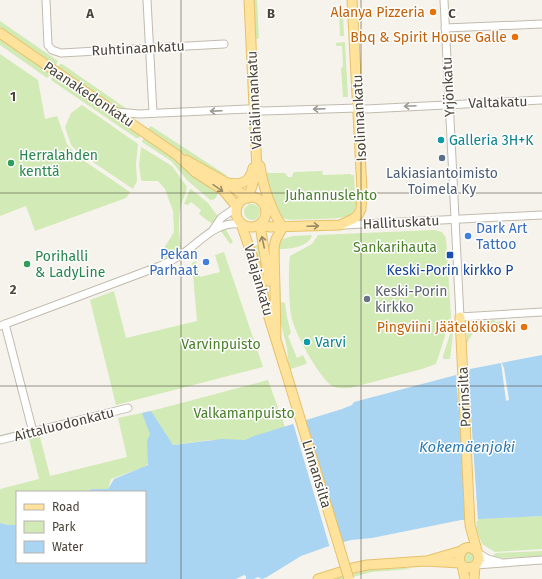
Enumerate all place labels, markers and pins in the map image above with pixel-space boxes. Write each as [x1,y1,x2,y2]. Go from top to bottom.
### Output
place label: Alanya Pizzeria [330,4,425,21]
marker: Alanya Pizzeria [428,7,438,17]
place label: Bbq & Spirit House Galle [350,29,507,46]
marker: Bbq & Spirit House Galle [510,32,520,42]
place label: Galleria 3H+K [449,132,534,149]
marker: Galleria 3H+K [436,135,446,145]
place label: Herralahden kenttä [19,147,98,180]
marker: Lakiasiantoimisto Toimela Ky [437,153,447,163]
marker: Herralahden kenttä [6,158,16,168]
place label: Lakiasiantoimisto Toimela Ky [386,165,498,198]
place label: Dark Art Tattoo [476,220,528,253]
marker: Dark Art Tattoo [463,231,473,241]
place label: Pekan Parhaat [149,246,199,279]
place label: Porihalli & LadyLine [35,248,105,281]
marker: Keski-Porin kirkko P [445,250,455,260]
marker: Pekan Parhaat [201,257,211,267]
marker: Porihalli & LadyLine [22,259,32,269]
place label: Keski-Porin kirkko P [387,262,513,279]
place label: Keski-Porin kirkko [375,283,447,316]
marker: Keski-Porin kirkko [362,294,372,304]
place label: Pingviini Jäätelökioski [377,319,516,336]
marker: Pingviini Jäätelökioski [519,322,529,332]
place label: Varvi [315,334,346,351]
marker: Varvi [302,337,312,347]

